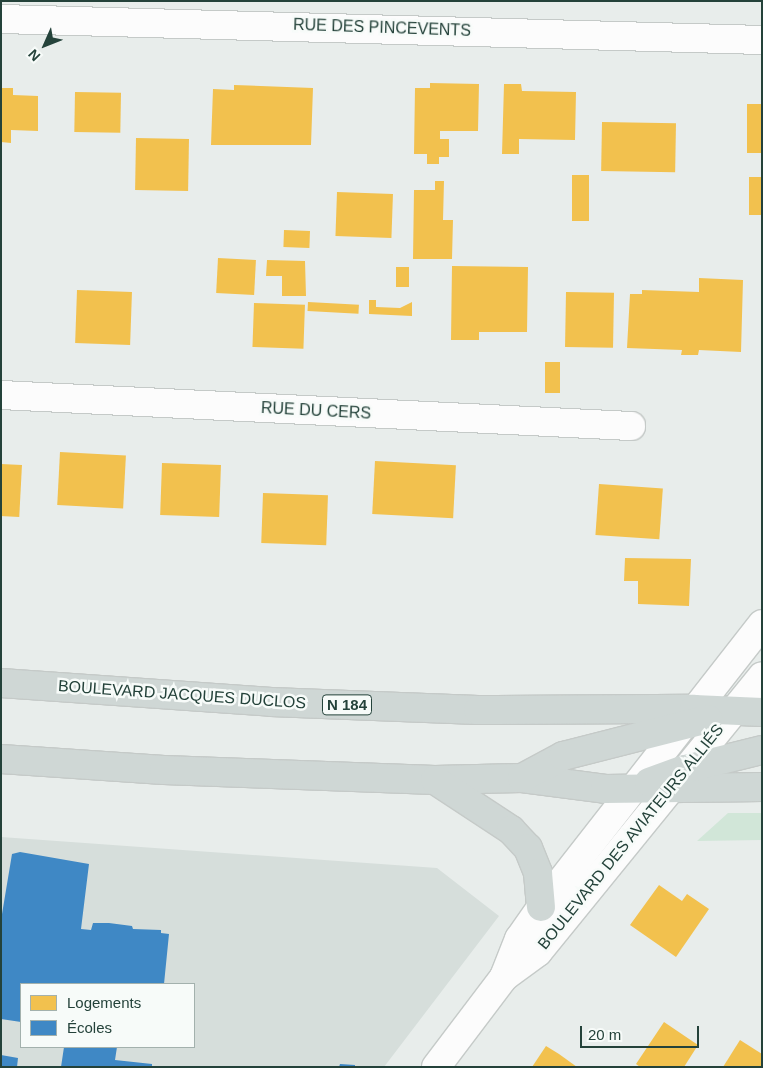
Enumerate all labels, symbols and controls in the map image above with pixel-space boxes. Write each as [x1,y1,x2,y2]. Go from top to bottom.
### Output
street label: RUE DES PINCEVENTS [293,15,471,41]
north arrow [20,20,70,70]
text: N [25,46,43,65]
street label: RUE DU CERS [260,399,372,423]
street label: BOULEVARD JACQUES DUCLOS [57,677,307,713]
road number: N 184 [321,692,373,718]
street label: BOULEVARD DES AVIATEURS ALLIÉS [533,720,729,954]
legend [20,983,195,1048]
text: Logements [67,994,141,1011]
scale bar [583,1016,702,1048]
text: Écoles [67,1019,112,1036]
text: 20 m [588,1026,621,1043]

